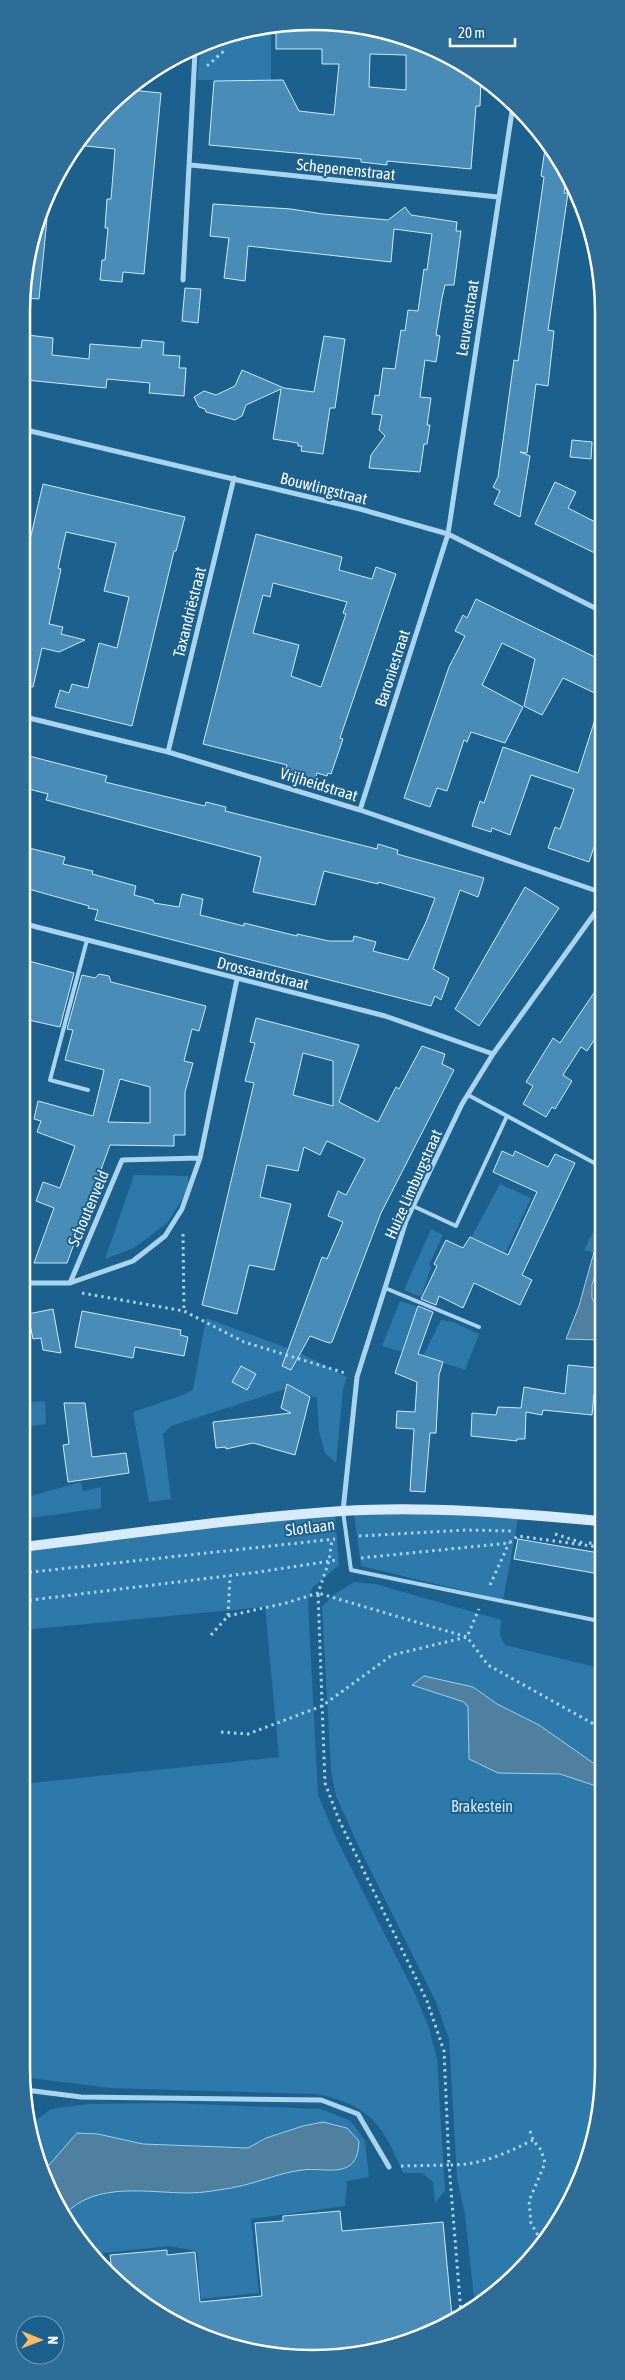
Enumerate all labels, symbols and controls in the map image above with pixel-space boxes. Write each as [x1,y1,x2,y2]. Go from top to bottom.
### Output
scale bar [450,15,515,47]
text: 20 m [458,24,485,41]
street label: Schepenenstraat [296,155,397,184]
street label: Leuvenstraat [452,278,482,357]
street label: Bouwlingstraat [278,468,370,509]
street label: Taxandriëstraat [169,565,209,659]
street label: Baroniestraat [371,627,413,709]
street label: Vrijheidstraat [278,764,360,805]
street label: Drossaardstraat [215,953,311,993]
street label: Huize Limburgstraat [381,1126,446,1242]
street label: Schoutenveld [64,1167,112,1249]
street label: Slotlaan [284,1515,336,1539]
park label: Brakestein [451,1797,513,1815]
north arrow [15,2315,65,2365]
text: N [45,2336,61,2344]

